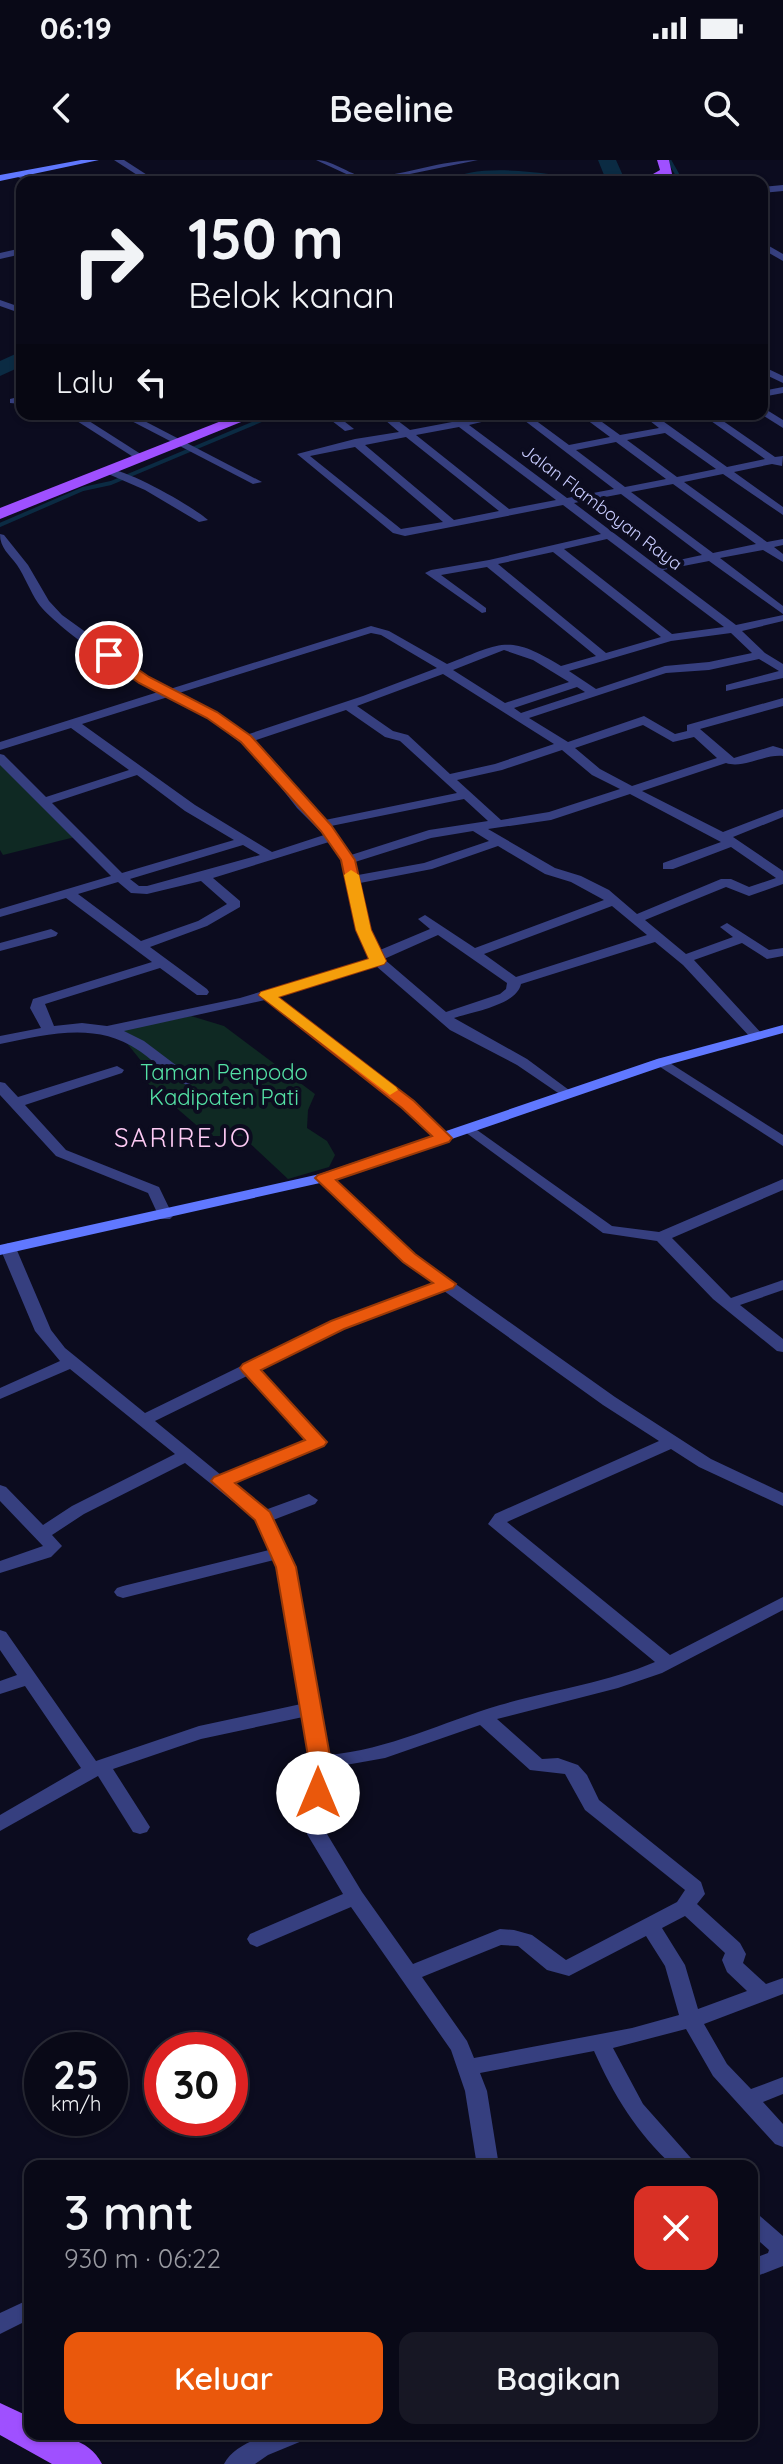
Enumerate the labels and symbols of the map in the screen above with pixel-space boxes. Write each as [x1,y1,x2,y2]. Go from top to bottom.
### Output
street label: Jalan Flamboyan Raya [517,439,687,575]
pin [75,621,143,689]
park label: Taman Penpodo Kadipaten Pati [140,1058,308,1111]
district label: SARIREJO [114,1121,252,1154]
position arrow [276,1751,360,1835]
speed limit sign: 30 [144,2032,248,2136]

